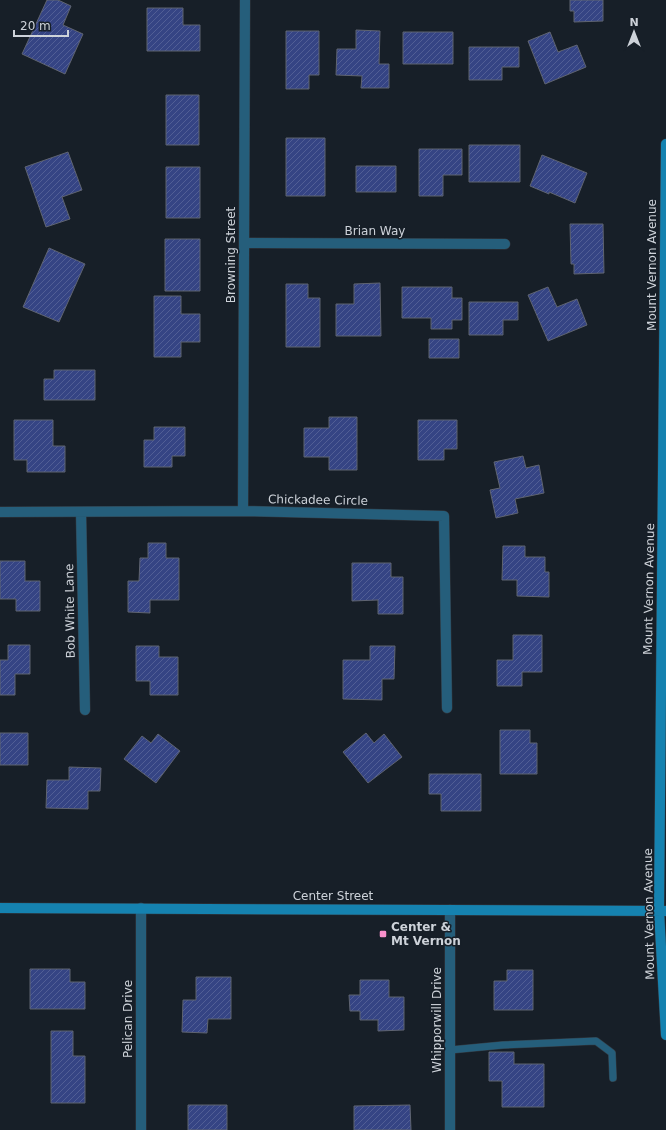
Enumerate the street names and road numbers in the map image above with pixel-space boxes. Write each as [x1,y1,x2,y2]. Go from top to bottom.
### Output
street label: Mount Vernon Avenue [645,199,659,331]
street label: Browning Street [224,206,238,303]
street label: Brian Way [345,224,405,238]
street label: Chickadee Circle [268,492,368,508]
street label: Mount Vernon Avenue [641,523,657,655]
street label: Bob White Lane [62,564,78,658]
street label: Mount Vernon Avenue [641,848,657,980]
street label: Center Street [293,889,374,903]
street label: Whipporwill Drive [430,967,444,1073]
street label: Pelican Drive [121,980,135,1058]

